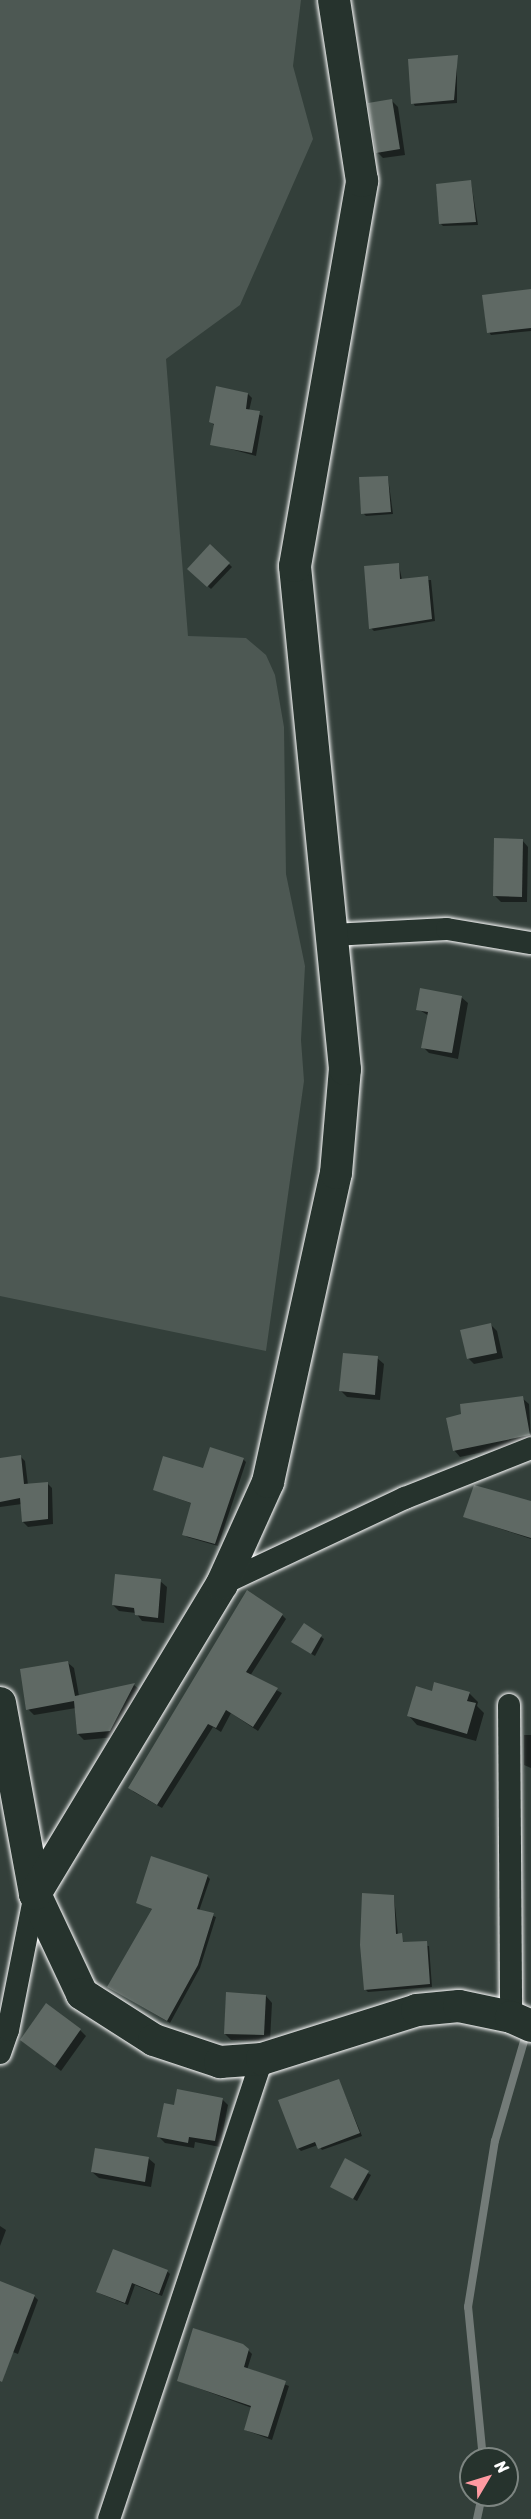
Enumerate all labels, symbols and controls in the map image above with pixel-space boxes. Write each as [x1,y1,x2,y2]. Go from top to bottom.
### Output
north arrow [459,2447,519,2507]
text: N [487,2454,517,2480]

